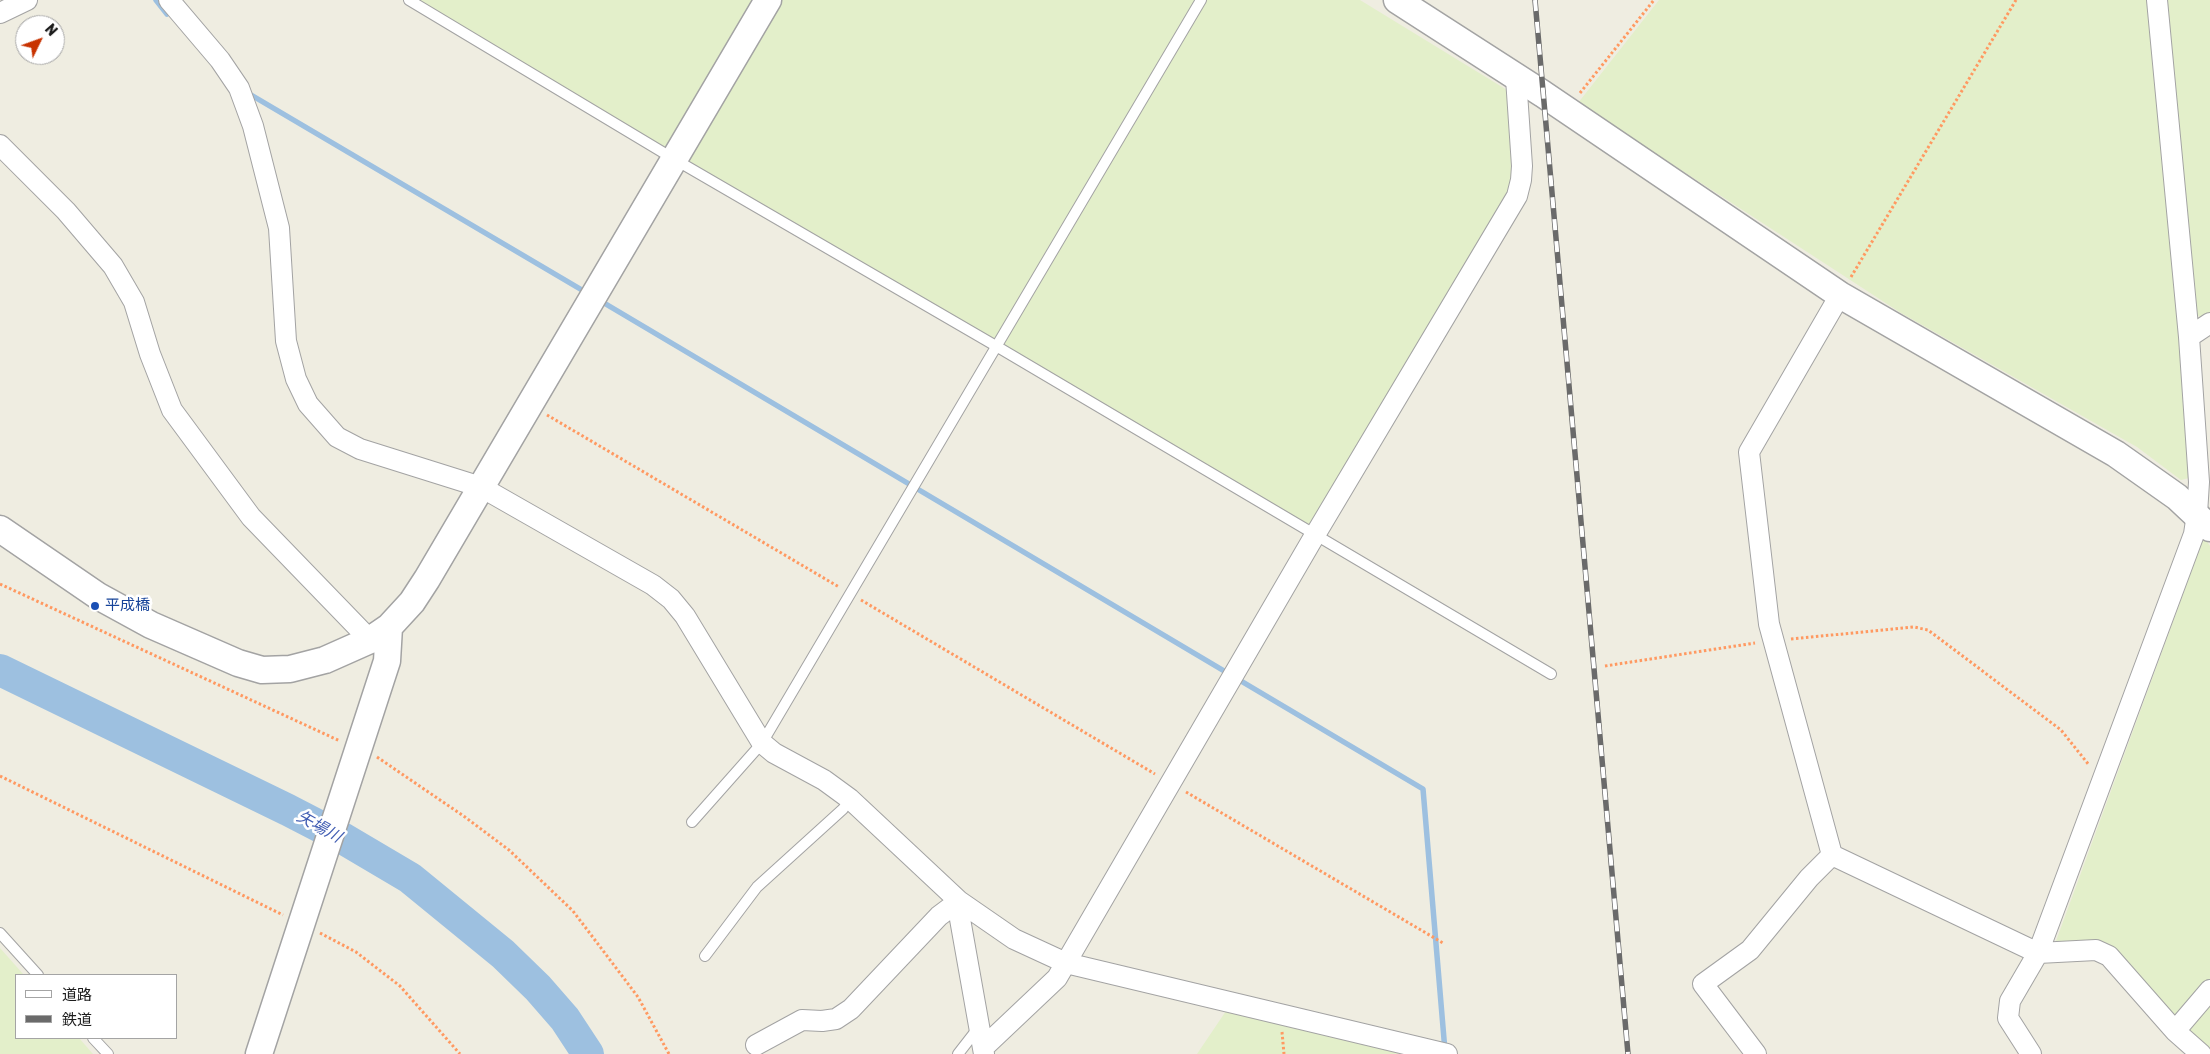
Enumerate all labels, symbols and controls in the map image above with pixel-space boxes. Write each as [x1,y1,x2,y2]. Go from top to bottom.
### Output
north arrow [15,15,65,65]
text: N [41,21,60,40]
place label: 平成橋 [105,597,150,615]
marker: 平成橋 [89,600,101,612]
water label: 矢場川 [293,807,345,847]
legend [15,974,178,1039]
text: 道路 [62,986,92,1004]
text: 鉄道 [62,1011,92,1029]

